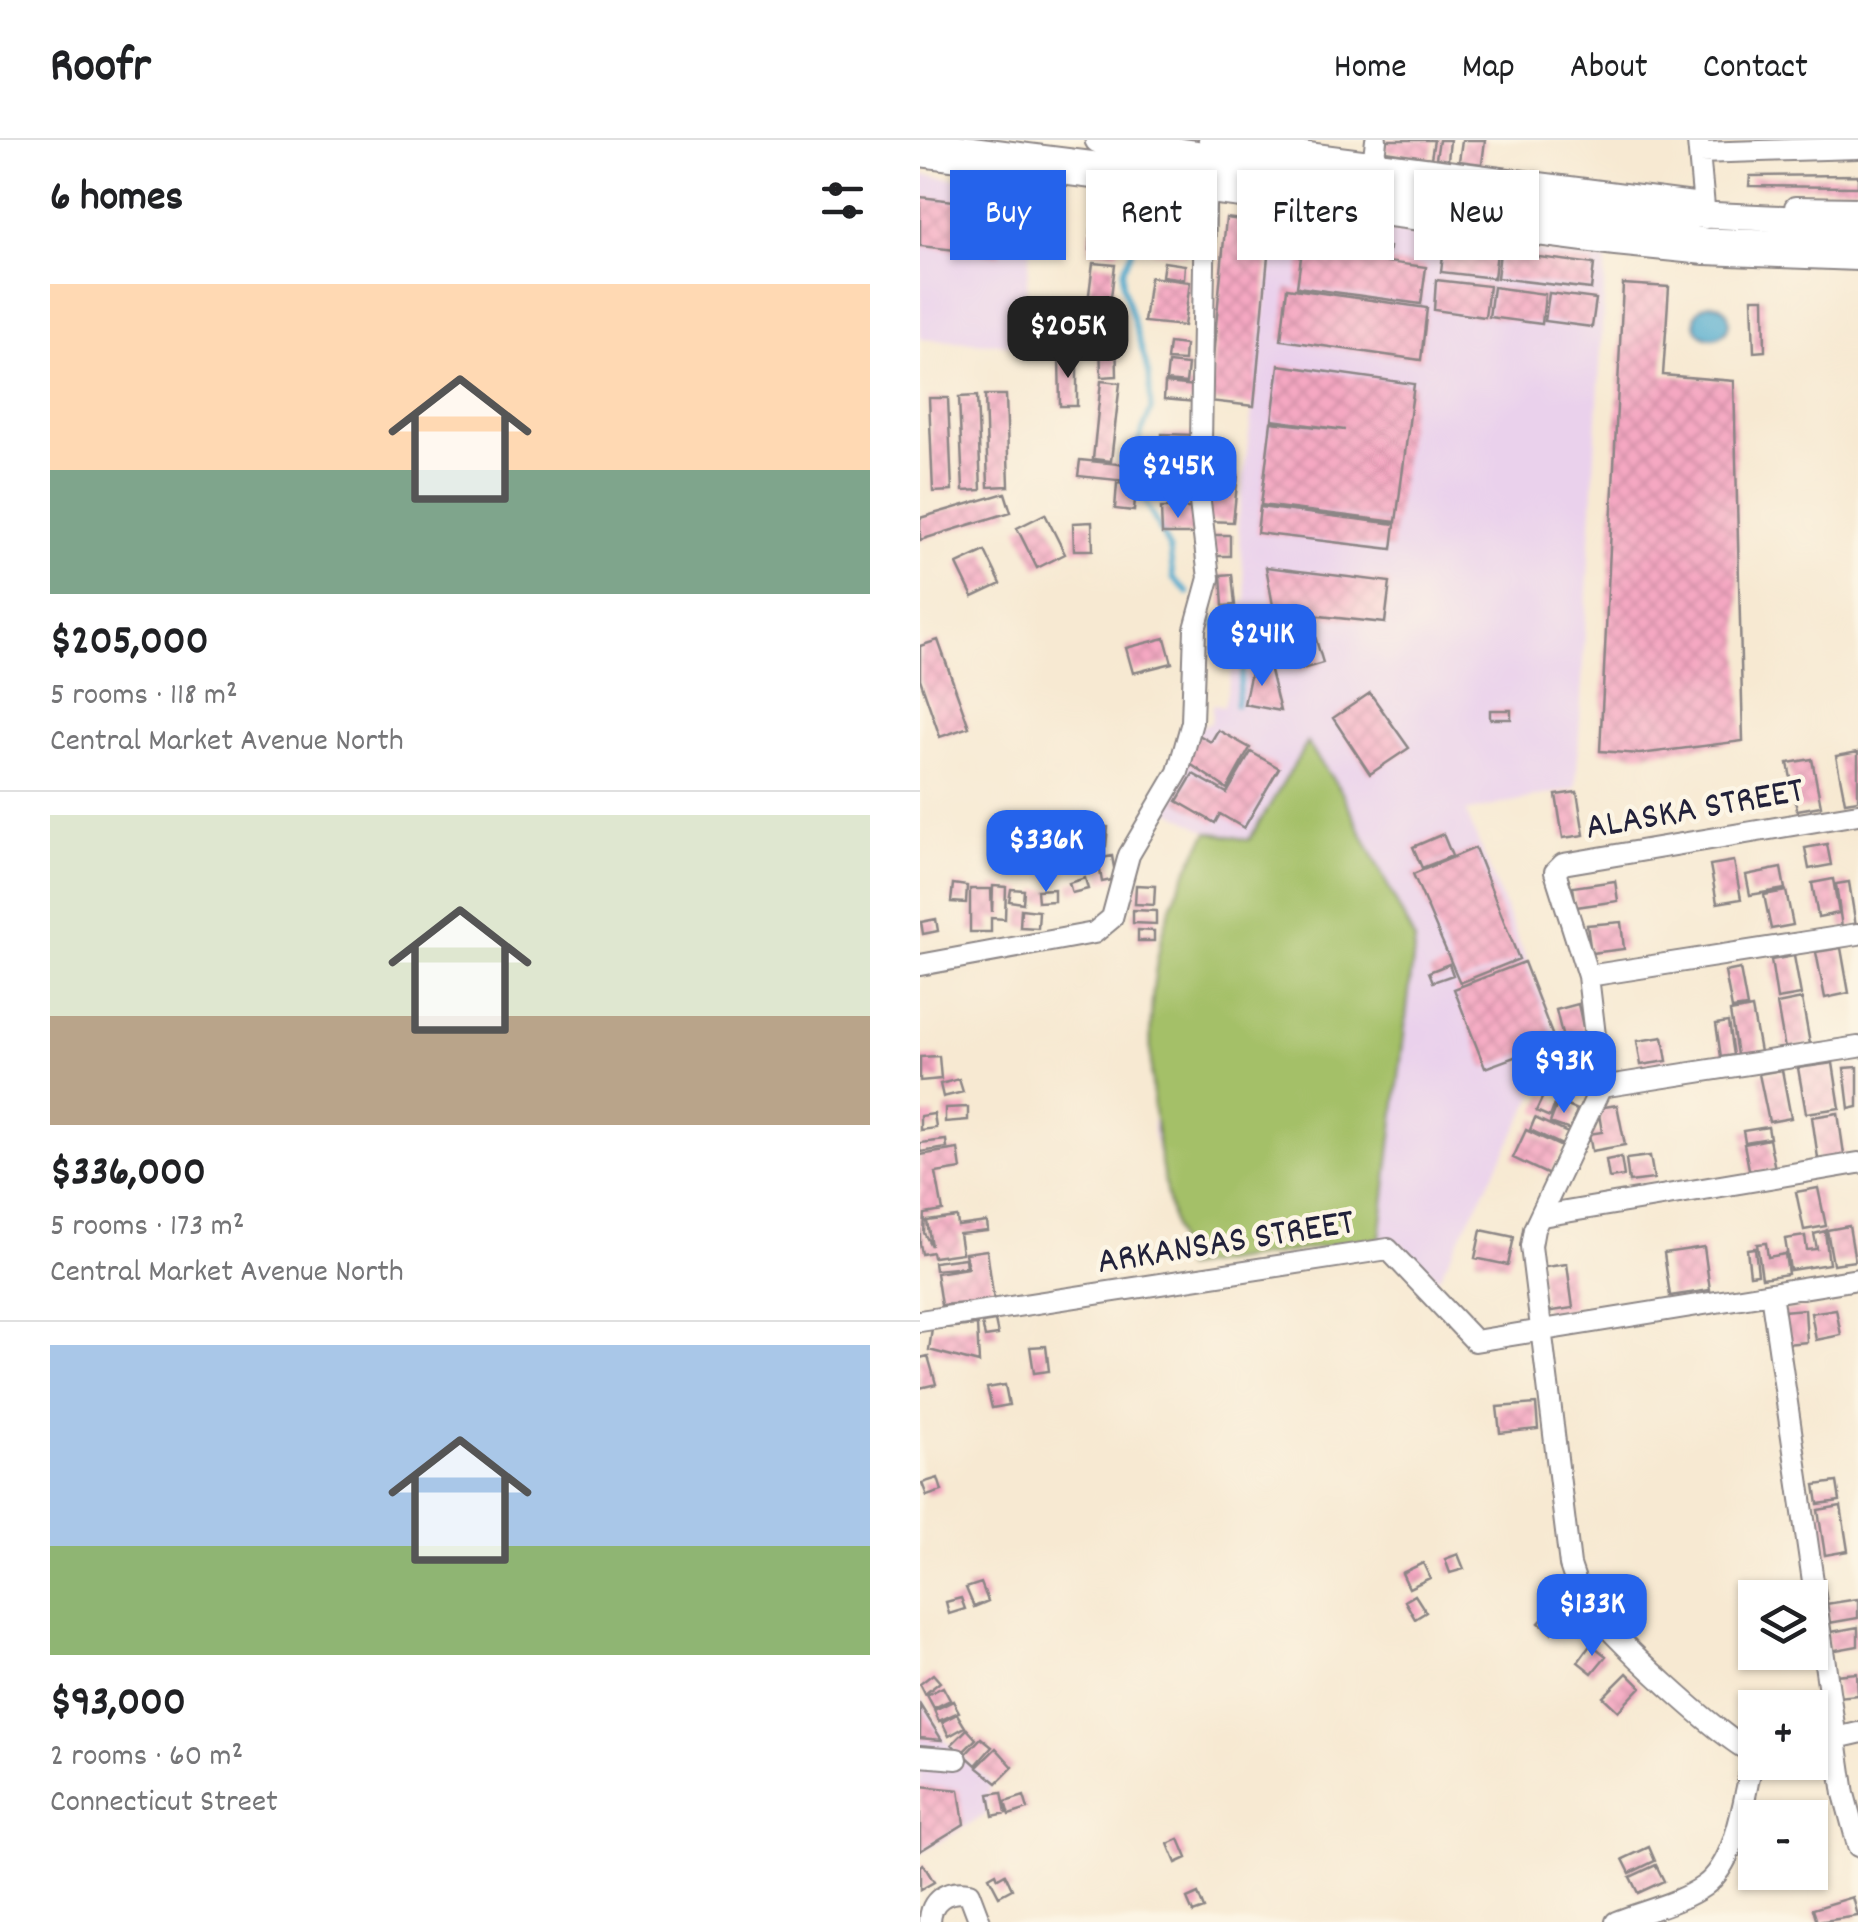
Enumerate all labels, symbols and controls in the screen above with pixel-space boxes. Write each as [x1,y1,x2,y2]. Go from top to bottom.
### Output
text: Roofr [50,35,151,104]
text: Home [1334,44,1407,94]
text: Map [1462,44,1515,94]
text: About [1570,44,1648,94]
text: Contact [1703,44,1808,94]
text: 6 homes [50,170,183,230]
chip: Buy [950,170,1066,260]
chip: Rent [1086,170,1217,260]
chip: Filters [1237,170,1394,260]
chip: New [1414,170,1539,260]
icon: filters [815,173,870,228]
pin: $205K [998,296,1138,381]
text: $205K [1029,305,1107,351]
icon: home [370,349,550,529]
pin: $245K [1108,436,1248,521]
text: $245K [1141,445,1215,491]
pin: $241K [1192,604,1332,689]
text: $241K [1229,613,1295,659]
text: $205,000 [50,614,209,674]
text: 5 rooms · 118 m² [50,674,238,720]
text: Central Market Avenue North [50,720,404,766]
street label: ALASKA STREET [1581,765,1809,858]
pin: $336K [976,810,1116,895]
text: $336K [1008,819,1084,865]
icon: home [370,880,550,1060]
pin: $93K [1505,1031,1623,1116]
text: $93K [1534,1040,1594,1086]
text: $336,000 [50,1145,206,1205]
street label: ARKANSAS STREET [1093,1197,1358,1292]
text: 5 rooms · 173 m² [50,1205,244,1251]
text: Central Market Avenue North [50,1251,404,1297]
icon: home [370,1410,550,1590]
pin: $133K [1522,1574,1662,1659]
map controls [1738,1580,1828,1890]
button: layers [1738,1580,1828,1670]
text: $133K [1559,1583,1625,1629]
text: $93,000 [50,1675,186,1735]
button: + [1738,1690,1828,1780]
text: 2 rooms · 60 m² [50,1735,243,1781]
text: Connecticut Street [50,1781,278,1827]
button: − [1738,1800,1828,1890]

